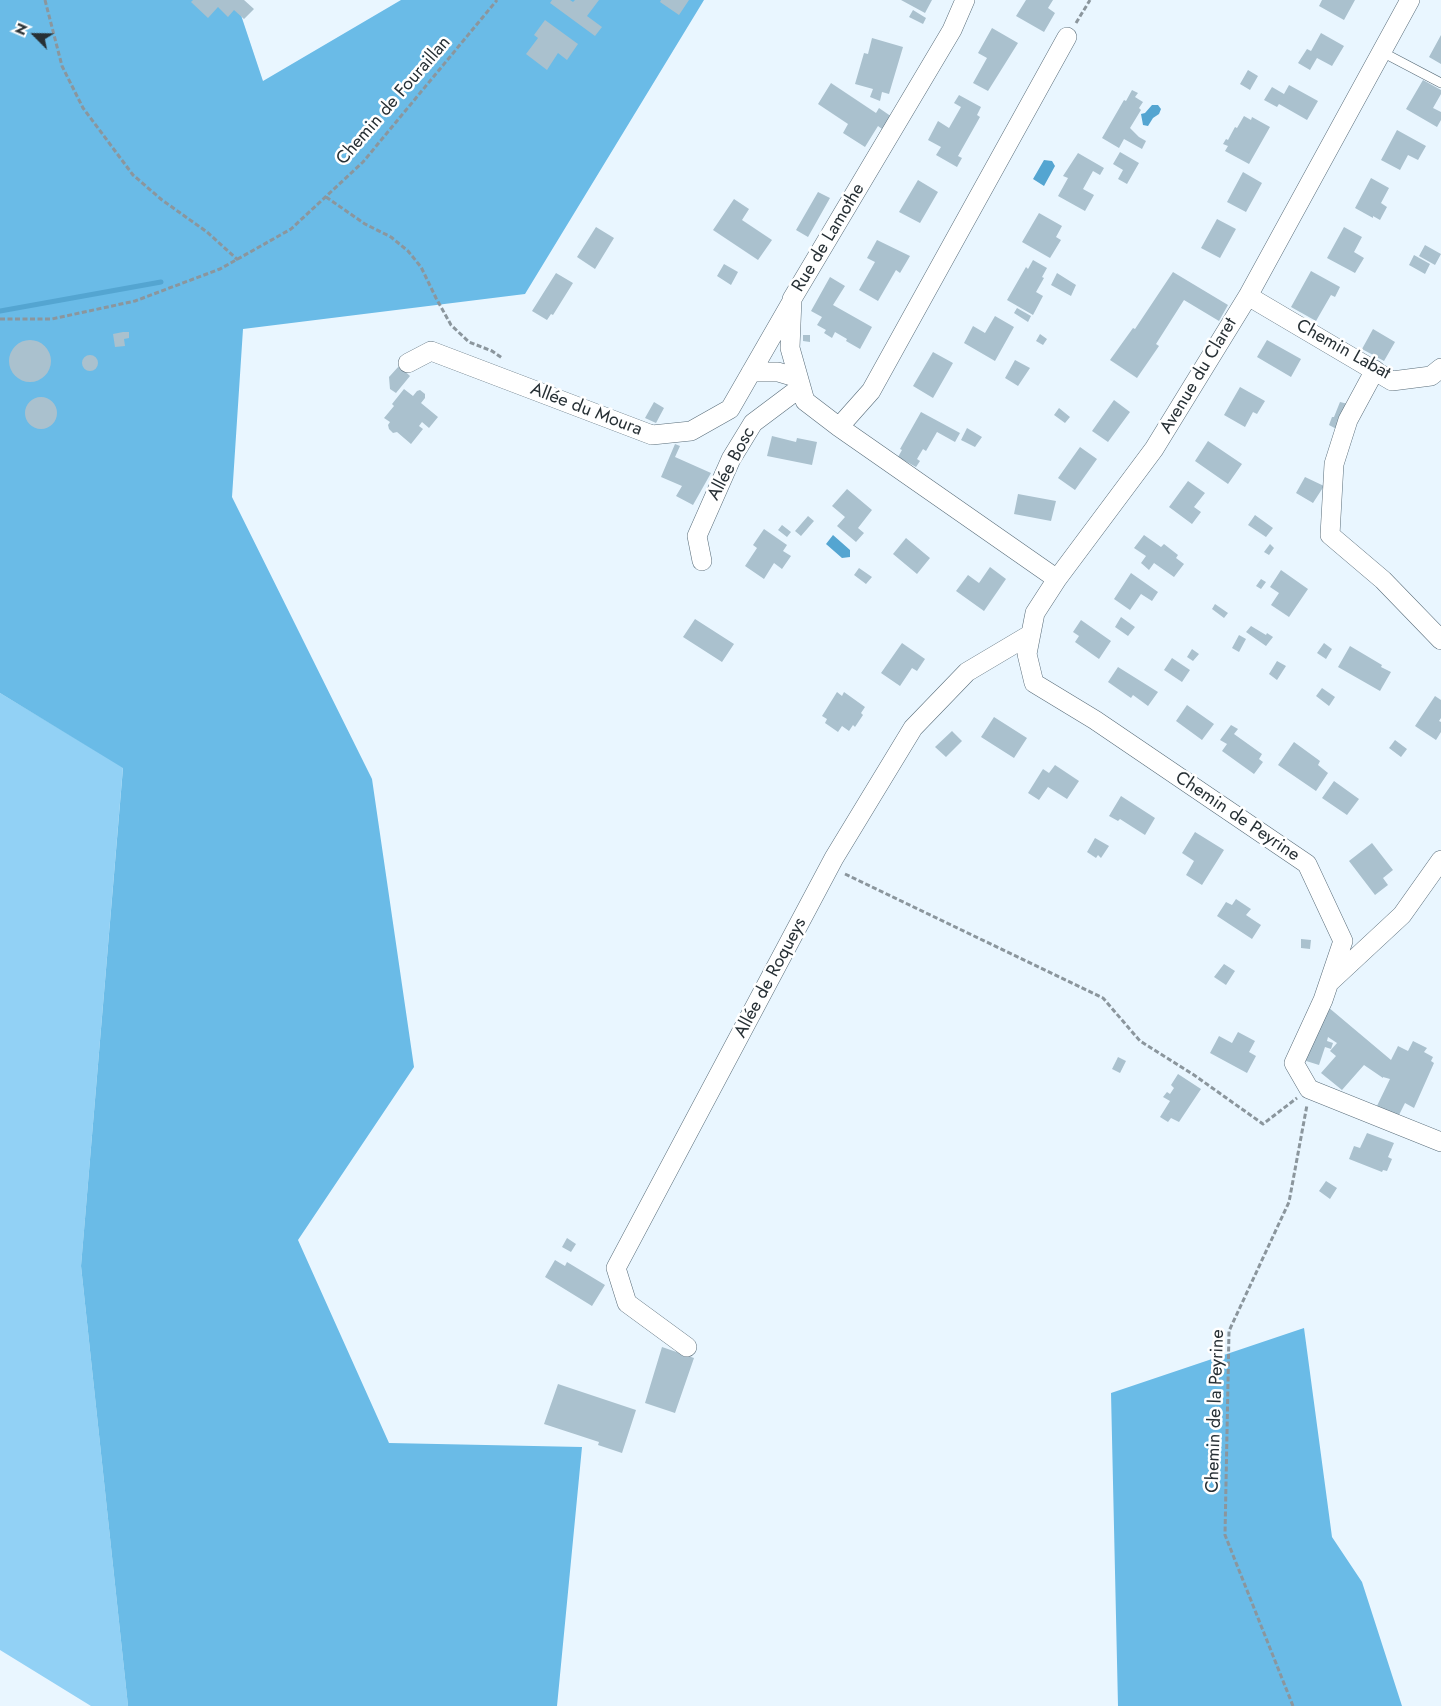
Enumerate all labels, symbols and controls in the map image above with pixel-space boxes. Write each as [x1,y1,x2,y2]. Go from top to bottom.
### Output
north arrow [10,10,60,60]
text: N [10,20,33,38]
street label: Chemin de Fouraillan [332,32,456,170]
street label: Rue de Lamothe [788,180,870,296]
street label: Avenue du Claret [1156,314,1242,438]
street label: Chemin Labat [1292,315,1394,385]
street label: Allée du Moura [527,379,645,441]
street label: Allée Bosc [704,424,760,504]
street label: Chemin de Peyrine [1171,767,1303,867]
street label: Allée de Roqueys [730,914,812,1042]
street label: Chemin de la Peyrine [1202,1329,1230,1493]

